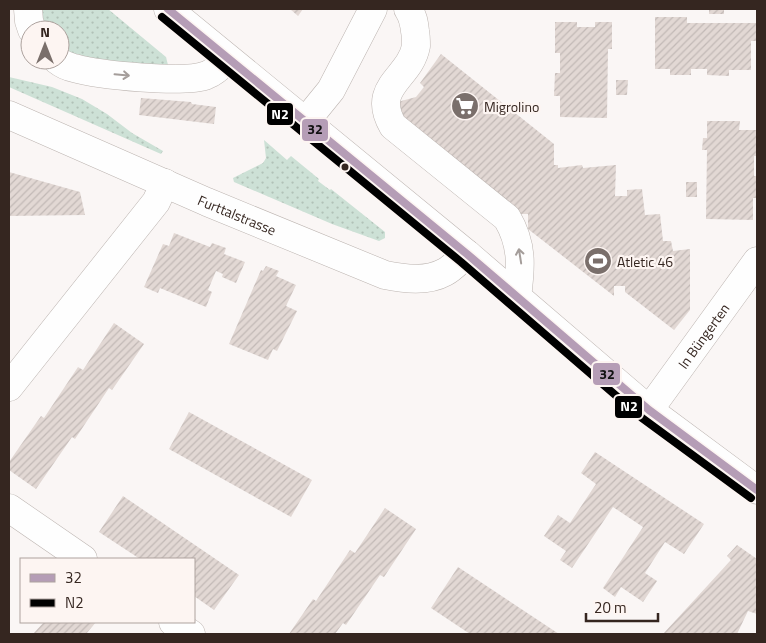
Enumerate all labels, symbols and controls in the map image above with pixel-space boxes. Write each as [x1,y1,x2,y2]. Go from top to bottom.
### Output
north arrow [20,20,70,70]
text: N [40,21,50,42]
one-way arrow [113,70,129,80]
supermarket icon: Migrolino [450,91,480,121]
place label: Migrolino [484,96,539,117]
line badge: N2 [266,102,294,126]
text: N2 [271,103,289,124]
line badge: 32 [301,118,329,142]
text: 32 [307,118,323,139]
unlabelled marker [340,162,350,172]
street label: Furttalstrasse [195,189,280,240]
sports icon: Atletic 46 [583,246,613,276]
one-way arrow [514,249,524,265]
place label: Atletic 46 [617,251,673,272]
street label: In Büngerten [672,298,734,373]
line badge: 32 [592,362,621,386]
text: 32 [599,363,615,384]
line badge: N2 [614,395,643,419]
text: N2 [620,395,638,416]
legend [20,558,195,623]
text: 32 [65,566,82,589]
scale bar [586,590,658,622]
text: N2 [65,591,84,614]
text: 20 m [594,596,627,619]

